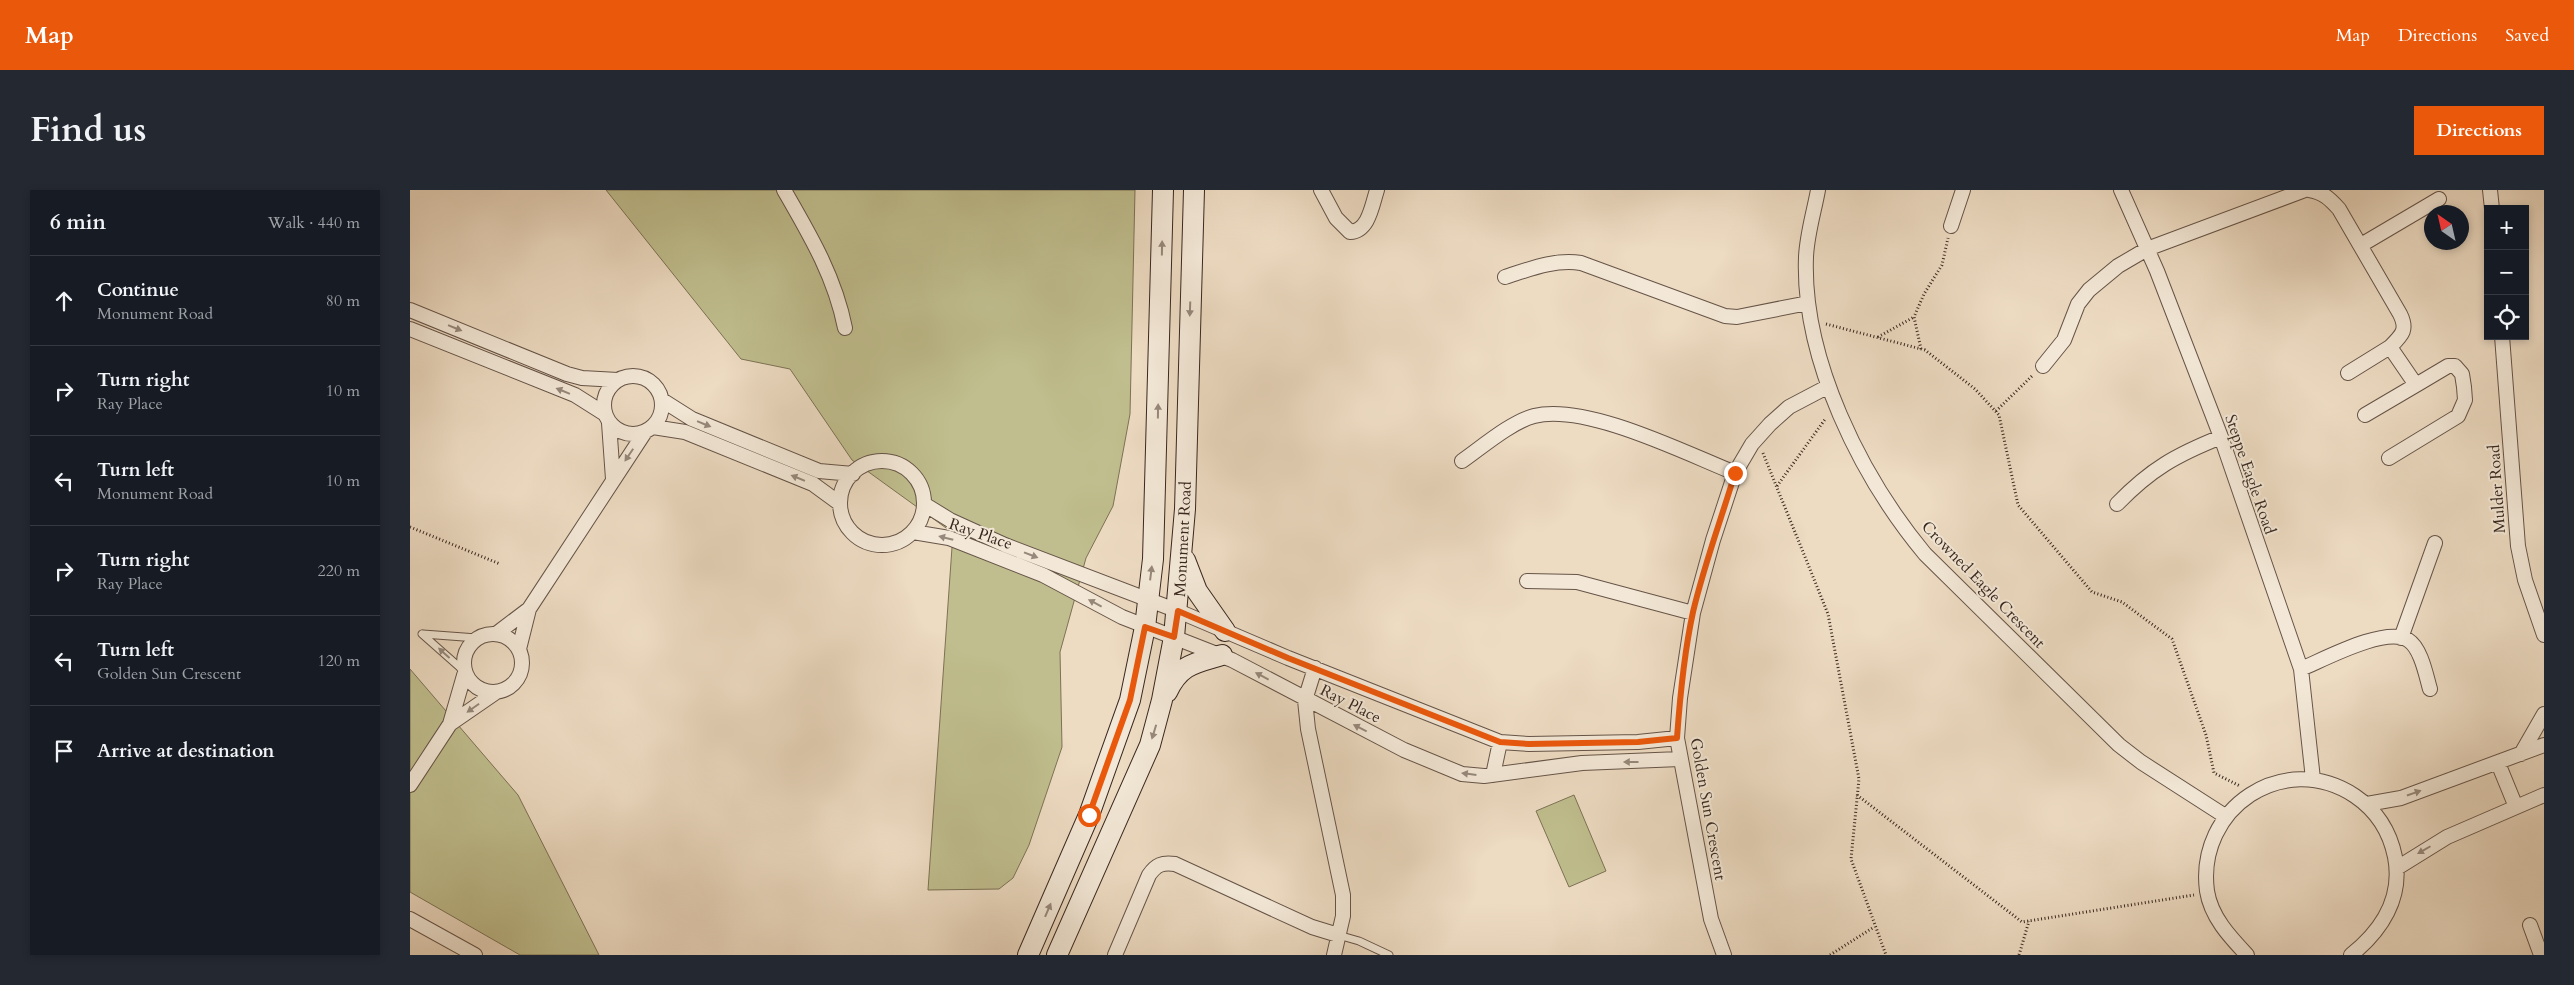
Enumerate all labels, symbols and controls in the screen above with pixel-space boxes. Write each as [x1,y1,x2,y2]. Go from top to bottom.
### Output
text: Map [25,19,74,52]
text: Map [2336,23,2370,48]
text: Directions [2398,23,2477,48]
text: Saved [2505,23,2549,48]
text: Find us [30,106,146,154]
button: Directions [2414,106,2544,155]
north arrow [2424,205,2469,250]
map controls [2484,205,2529,340]
button: + [2484,205,2529,250]
text: 6 min [50,208,106,237]
text: Walk · 440 m [268,212,360,234]
one-way arrow [1158,240,1166,256]
button: − [2484,250,2529,295]
text: Continue [97,277,179,303]
icon: ahead [50,287,78,315]
text: 80 m [326,290,360,312]
button: locate [2484,295,2529,340]
one-way arrow [1185,301,1193,317]
text: Monument Road [97,303,213,325]
one-way arrow [448,325,462,333]
text: Turn right [97,367,189,393]
icon: right [50,377,78,405]
text: 10 m [326,380,360,402]
one-way arrow [555,386,570,394]
text: Ray Place [97,393,163,415]
one-way arrow [1154,402,1162,418]
street label: Steppe Eagle Road [2219,411,2281,538]
one-way arrow [697,420,712,428]
street label: Mulder Road [2483,443,2511,534]
one-way arrow [624,449,634,462]
text: Turn left [97,457,174,483]
route end [1724,462,1747,485]
icon: left [50,467,78,495]
text: 10 m [326,470,360,492]
one-way arrow [790,474,805,482]
street label: Monument Road [1169,480,1197,598]
text: Monument Road [97,483,213,505]
street label: Ray Place [946,513,1015,555]
street label: Crowned Eagle Crescent [1916,516,2050,653]
one-way arrow [938,534,954,542]
text: Turn right [97,547,189,573]
one-way arrow [1024,551,1039,559]
icon: right [50,557,78,585]
text: 220 m [318,560,360,582]
one-way arrow [1147,565,1155,581]
text: Ray Place [97,573,163,595]
one-way arrow [1088,598,1102,607]
text: Turn left [97,637,174,663]
icon: left [50,647,78,675]
one-way arrow [438,647,450,659]
text: 120 m [318,650,360,672]
text: Golden Sun Crescent [97,663,241,685]
one-way arrow [1255,672,1270,680]
street label: Ray Place [1316,679,1385,729]
one-way arrow [466,703,480,713]
one-way arrow [1353,723,1368,732]
one-way arrow [1150,725,1157,740]
street label: Golden Sun Crescent [1685,736,1731,882]
icon: arrive [50,737,78,765]
text: Arrive at destination [97,738,274,764]
one-way arrow [1623,758,1639,766]
one-way arrow [1461,770,1477,778]
one-way arrow [2407,789,2422,796]
route start [1078,804,1101,827]
one-way arrow [2416,846,2431,854]
one-way arrow [1044,903,1052,917]

